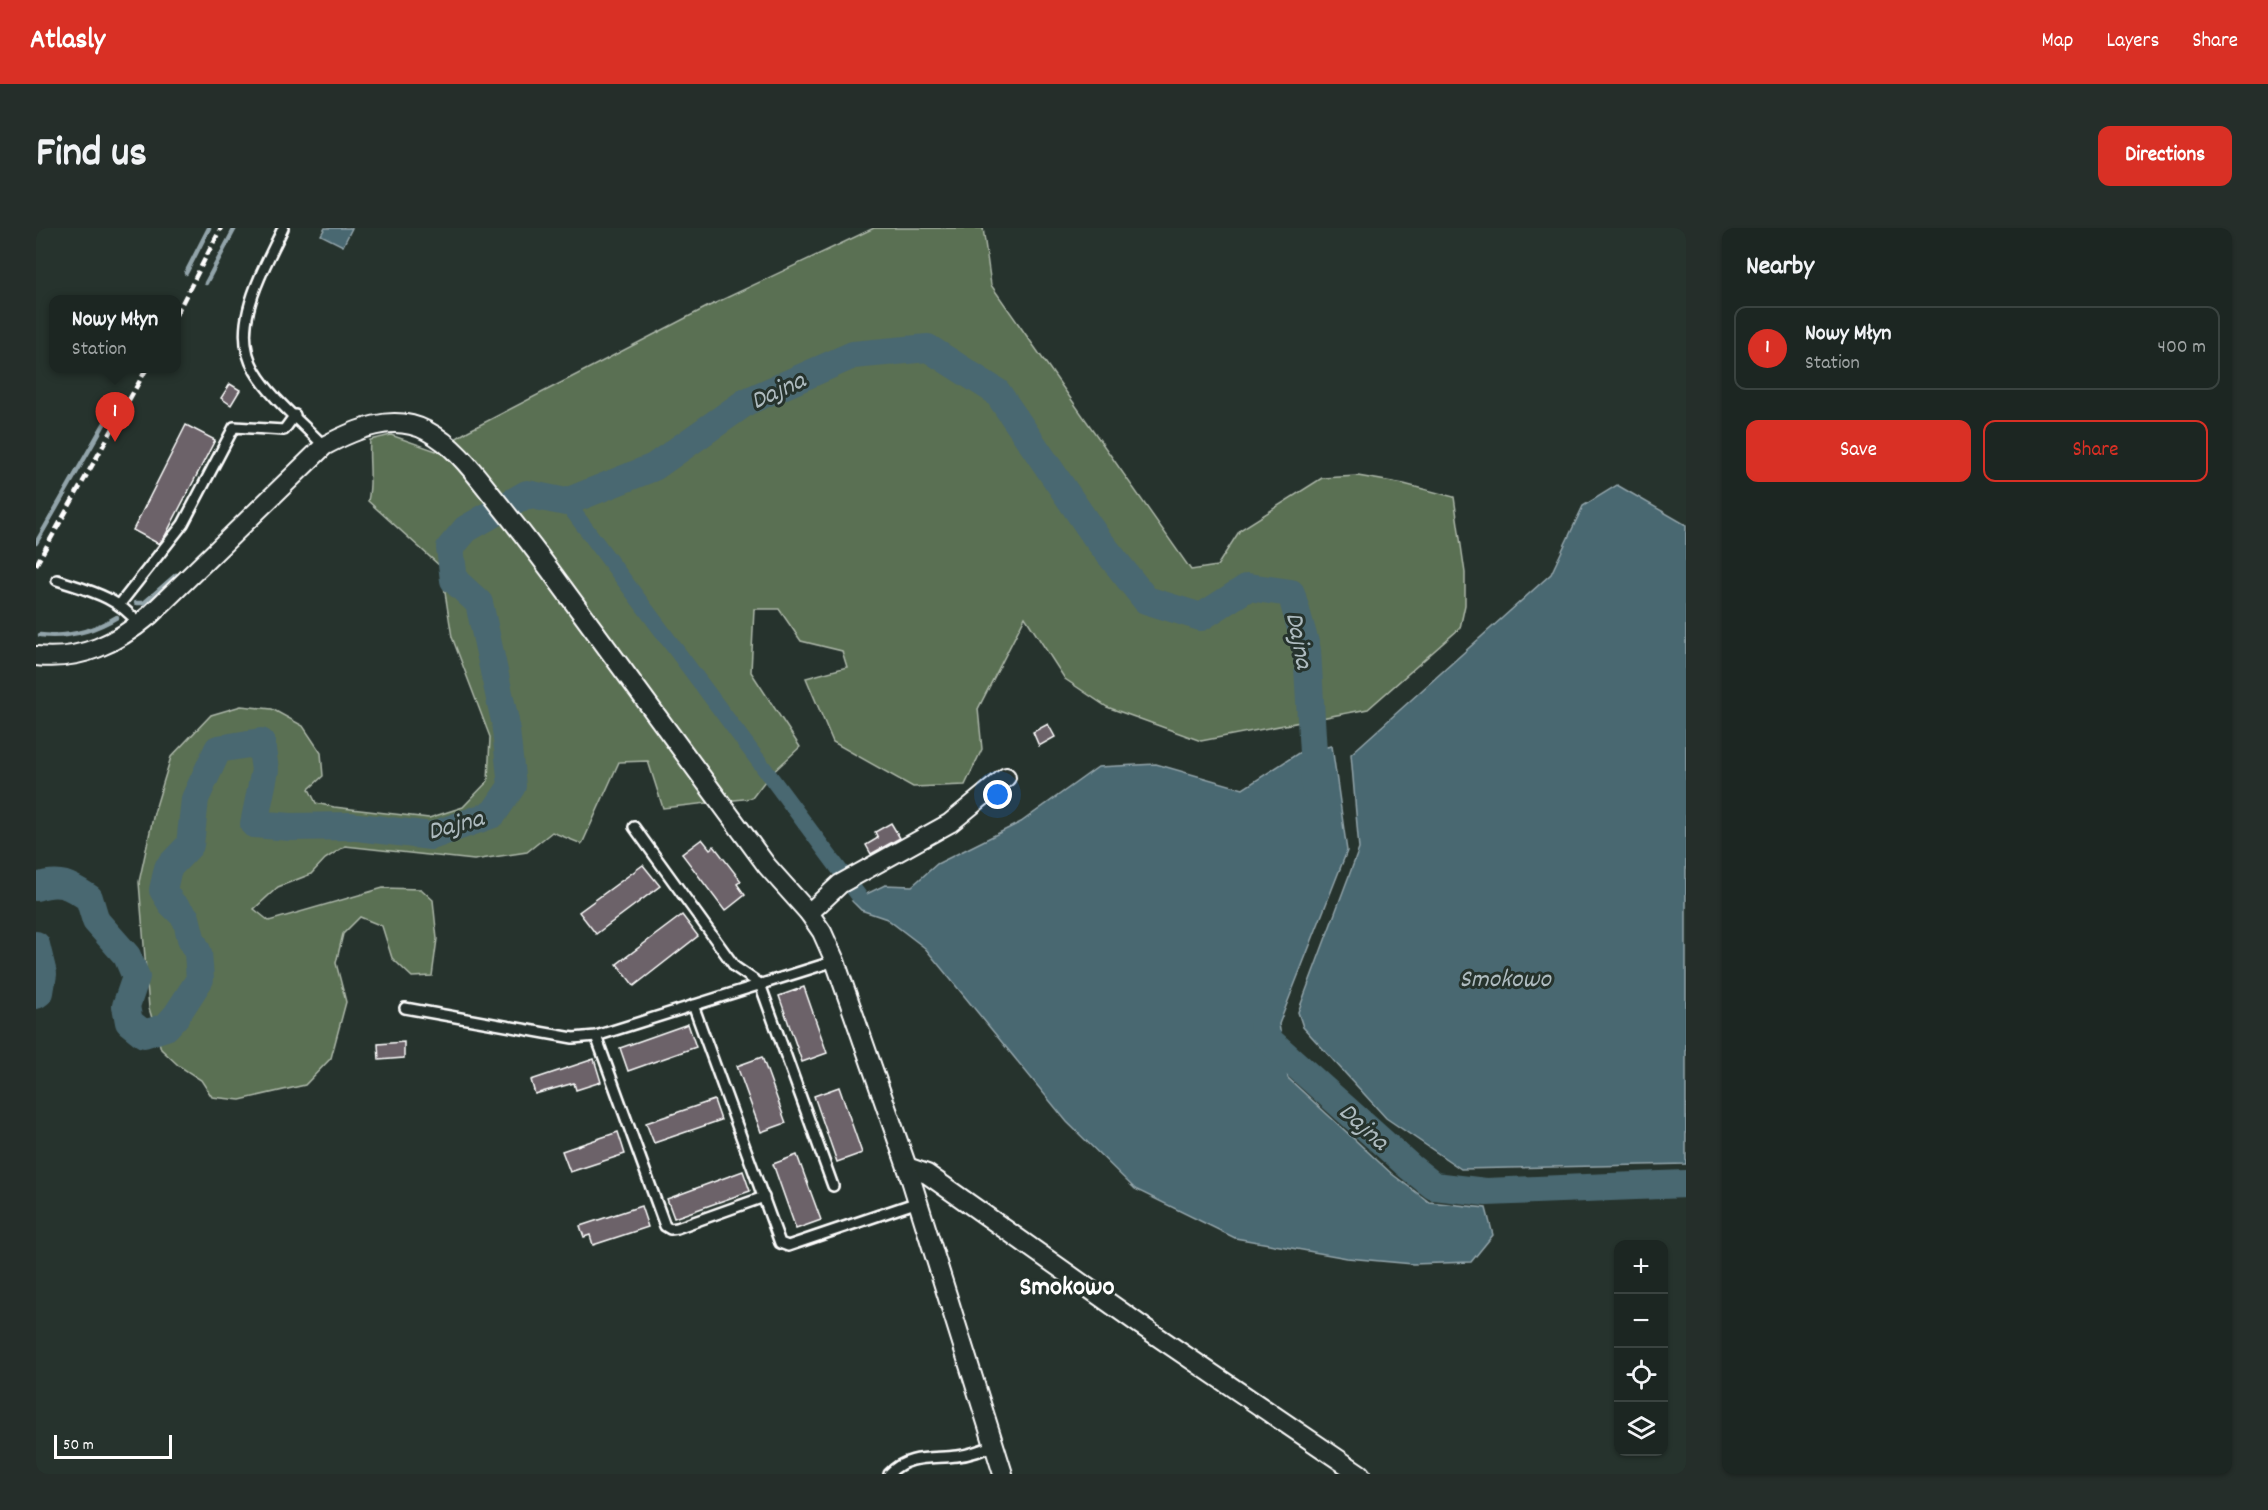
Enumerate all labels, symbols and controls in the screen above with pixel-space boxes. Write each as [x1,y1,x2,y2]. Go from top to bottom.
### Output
text: Atlasly [30,22,105,62]
text: Map [2042,27,2073,57]
text: Layers [2106,27,2159,57]
text: Share [2192,27,2238,57]
text: Find us [36,126,147,186]
button: Directions [2098,126,2232,186]
text: Nearby [1746,249,1814,286]
popup [49,295,181,373]
text: Nowy Młyn [72,305,158,336]
text: Nowy Młyn [1805,319,1891,350]
text: 1 [1765,334,1770,362]
text: 400 m [2158,334,2206,362]
text: Station [72,336,127,364]
text: Station [1805,350,1860,378]
water label: Dajna [745,363,814,421]
pin: 1 [96,392,134,442]
button: Save [1746,420,1971,482]
button: Share [1983,420,2208,482]
water label: Dajna [1274,609,1321,674]
your location [983,780,1012,809]
water label: Dajna [424,801,490,852]
water label: Smokowo [1459,962,1552,999]
water label: Dajna [1329,1095,1397,1161]
map controls [1614,1240,1668,1456]
button: + [1614,1240,1668,1294]
district label: Smokowo [1020,1269,1114,1308]
button: − [1614,1294,1668,1348]
button: locate [1614,1348,1668,1402]
button: layers [1614,1402,1668,1456]
scale bar [54,1432,172,1460]
text: 50 m [63,1434,94,1457]

